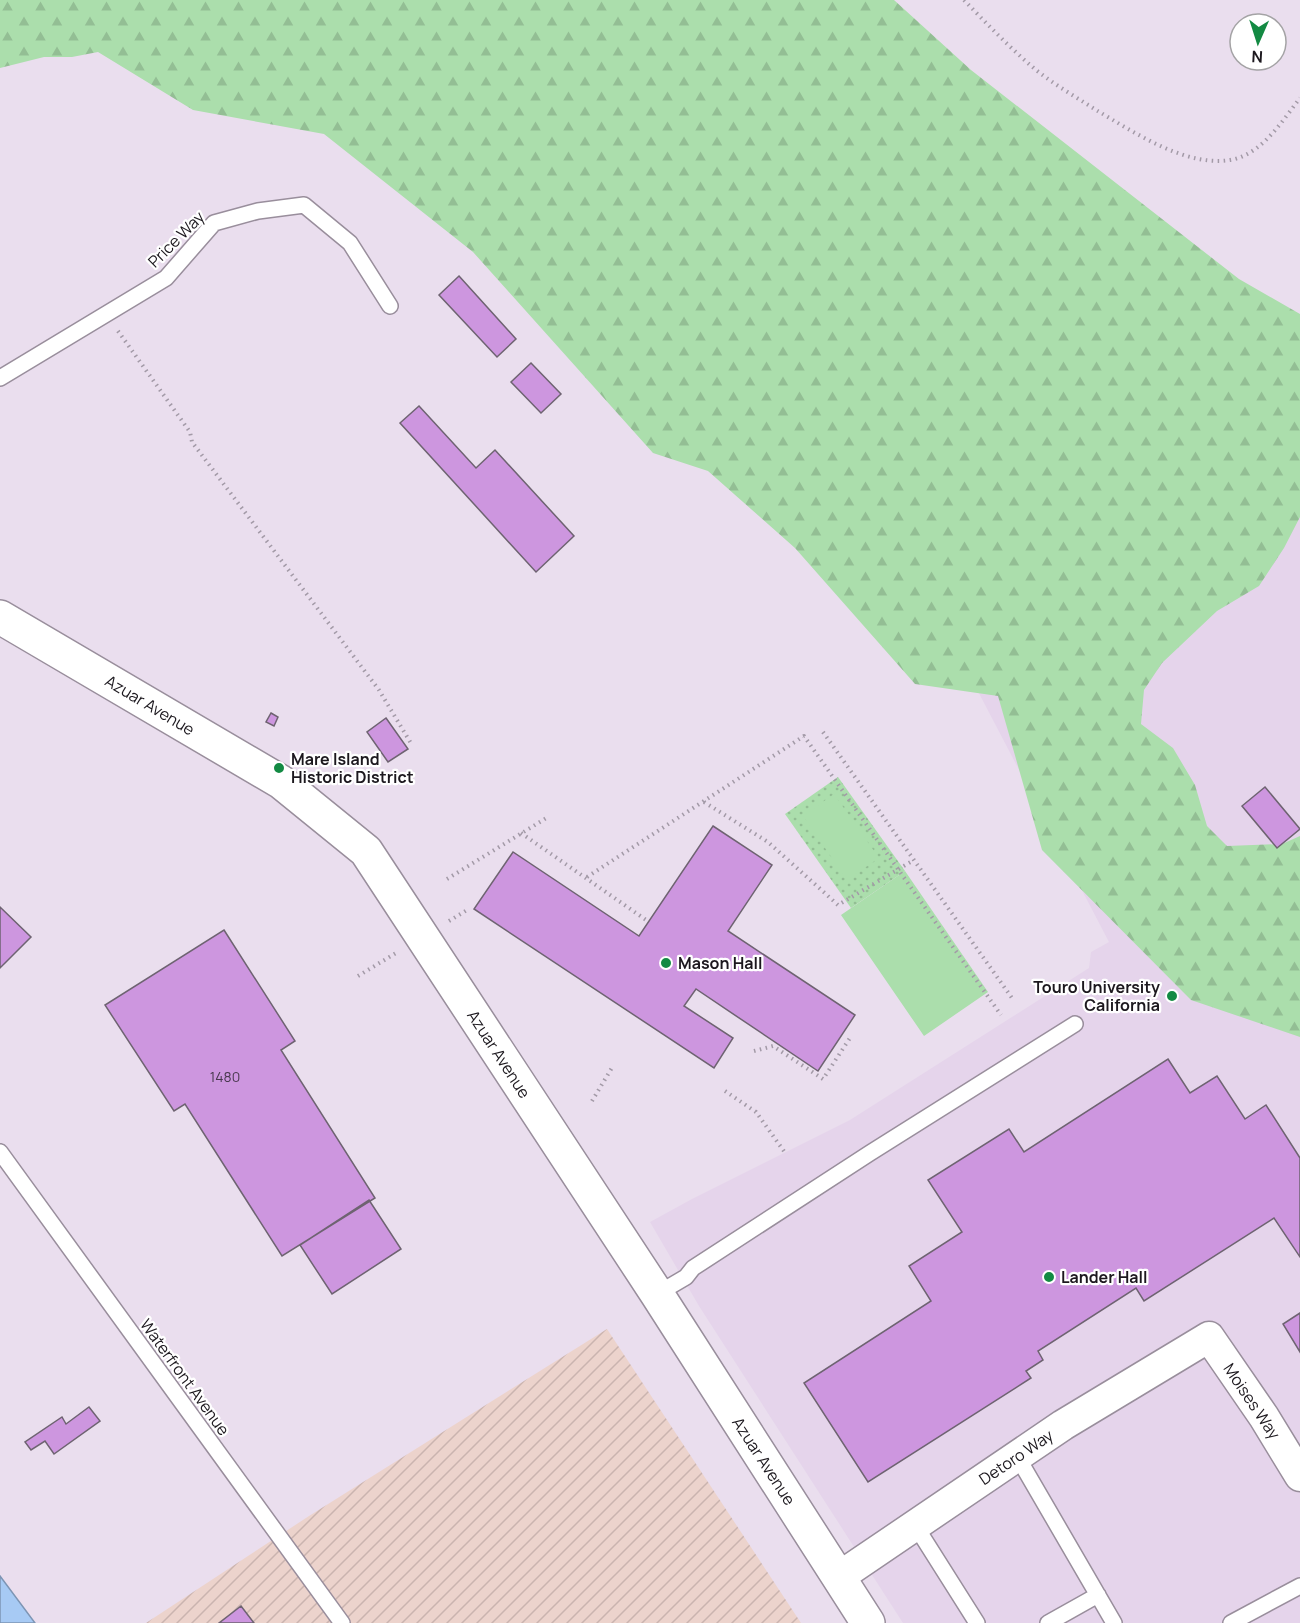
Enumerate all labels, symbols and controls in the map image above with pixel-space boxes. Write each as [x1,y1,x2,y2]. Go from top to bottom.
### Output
north arrow [1228,12,1288,72]
text: N [1251,46,1264,68]
street label: Price Way [143,206,209,272]
street label: Azuar Avenue [101,670,199,740]
place label: Mare Island Historic District [291,748,414,788]
marker: Mare Island Historic District [272,761,286,775]
place label: Mason Hall [678,952,762,974]
marker: Mason Hall [659,956,673,970]
place label: Touro University California [1033,976,1160,1016]
marker: Touro University California [1165,989,1179,1003]
street label: Azuar Avenue [462,1006,536,1102]
house number: 1480 [210,1067,240,1086]
place label: Lander Hall [1061,1266,1147,1288]
marker: Lander Hall [1042,1270,1056,1284]
street label: Waterfront Avenue [135,1314,235,1440]
street label: Moises Way [1219,1359,1286,1444]
street label: Azuar Avenue [727,1413,801,1509]
street label: Detoro Way [975,1424,1058,1490]

